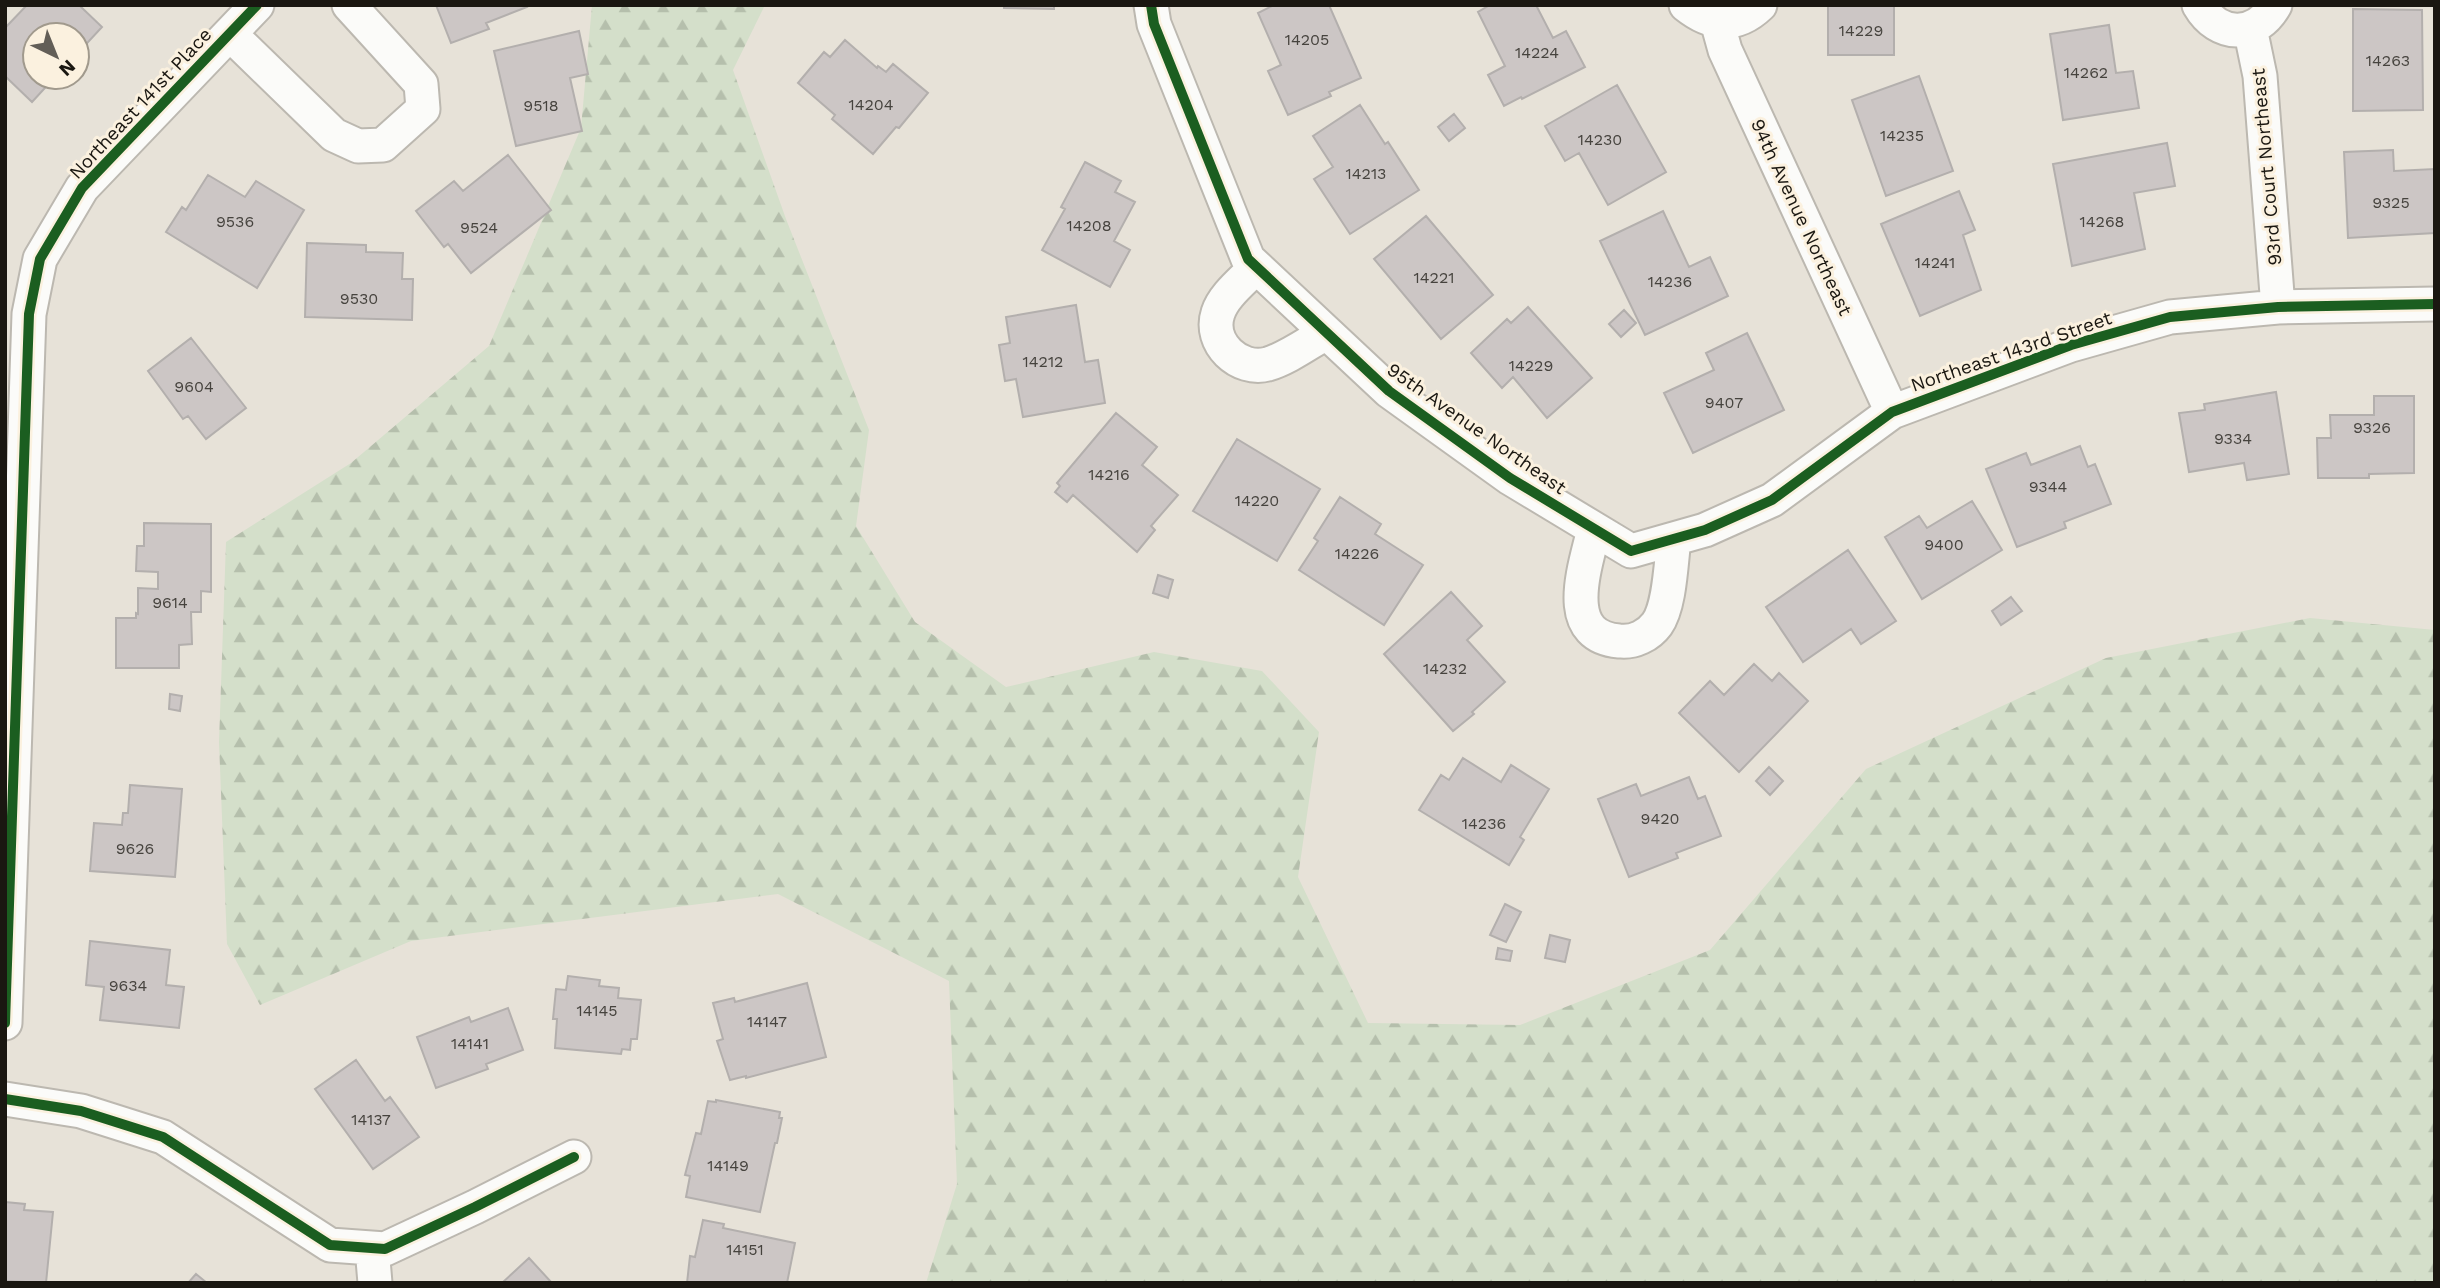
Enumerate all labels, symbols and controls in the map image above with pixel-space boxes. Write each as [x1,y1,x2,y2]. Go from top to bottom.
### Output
north arrow [21,21,91,91]
house number: 14229 [1839,21,1883,40]
street label: Northeast 141st Place [64,23,216,183]
house number: 14205 [1285,30,1329,49]
house number: 14224 [1515,43,1559,62]
house number: 14263 [2366,51,2410,70]
house number: 14262 [2064,63,2108,82]
street label: 93rd Court Northeast [2246,67,2287,267]
house number: 14204 [848,95,894,114]
house number: 9518 [523,96,559,115]
street label: 94th Avenue Northeast [1746,115,1857,319]
house number: 14235 [1880,126,1924,145]
house number: 14230 [1578,130,1622,149]
house number: 14213 [1346,164,1386,183]
house number: 9325 [2372,193,2410,212]
house number: 9536 [216,212,254,231]
house number: 14268 [2080,212,2124,231]
house number: 14208 [1066,216,1112,235]
house number: 9524 [460,218,498,237]
house number: 14241 [1915,253,1955,272]
house number: 14221 [1414,268,1454,287]
house number: 14236 [1648,272,1692,291]
house number: 9530 [340,289,378,308]
street label: Northeast 143rd Street [1908,306,2115,397]
house number: 14212 [1023,352,1063,371]
house number: 14229 [1509,356,1553,375]
street label: 95th Avenue Northeast [1383,358,1571,499]
house number: 9604 [174,377,214,396]
house number: 9407 [1705,393,1743,412]
house number: 9326 [2353,418,2391,437]
house number: 9334 [2214,429,2252,448]
house number: 14216 [1088,465,1130,484]
house number: 9344 [2029,477,2067,496]
house number: 14220 [1235,491,1279,510]
house number: 9400 [1924,535,1964,554]
house number: 14226 [1335,544,1379,563]
house number: 9614 [152,593,188,612]
house number: 14232 [1423,659,1467,678]
house number: 9420 [1641,809,1679,828]
house number: 14236 [1462,814,1506,833]
house number: 9626 [116,839,154,858]
house number: 9634 [109,976,148,995]
house number: 14145 [576,1001,618,1020]
house number: 14147 [747,1012,787,1031]
house number: 14141 [451,1034,489,1053]
house number: 14137 [351,1110,391,1129]
house number: 14149 [707,1156,749,1175]
house number: 14151 [726,1240,764,1259]

